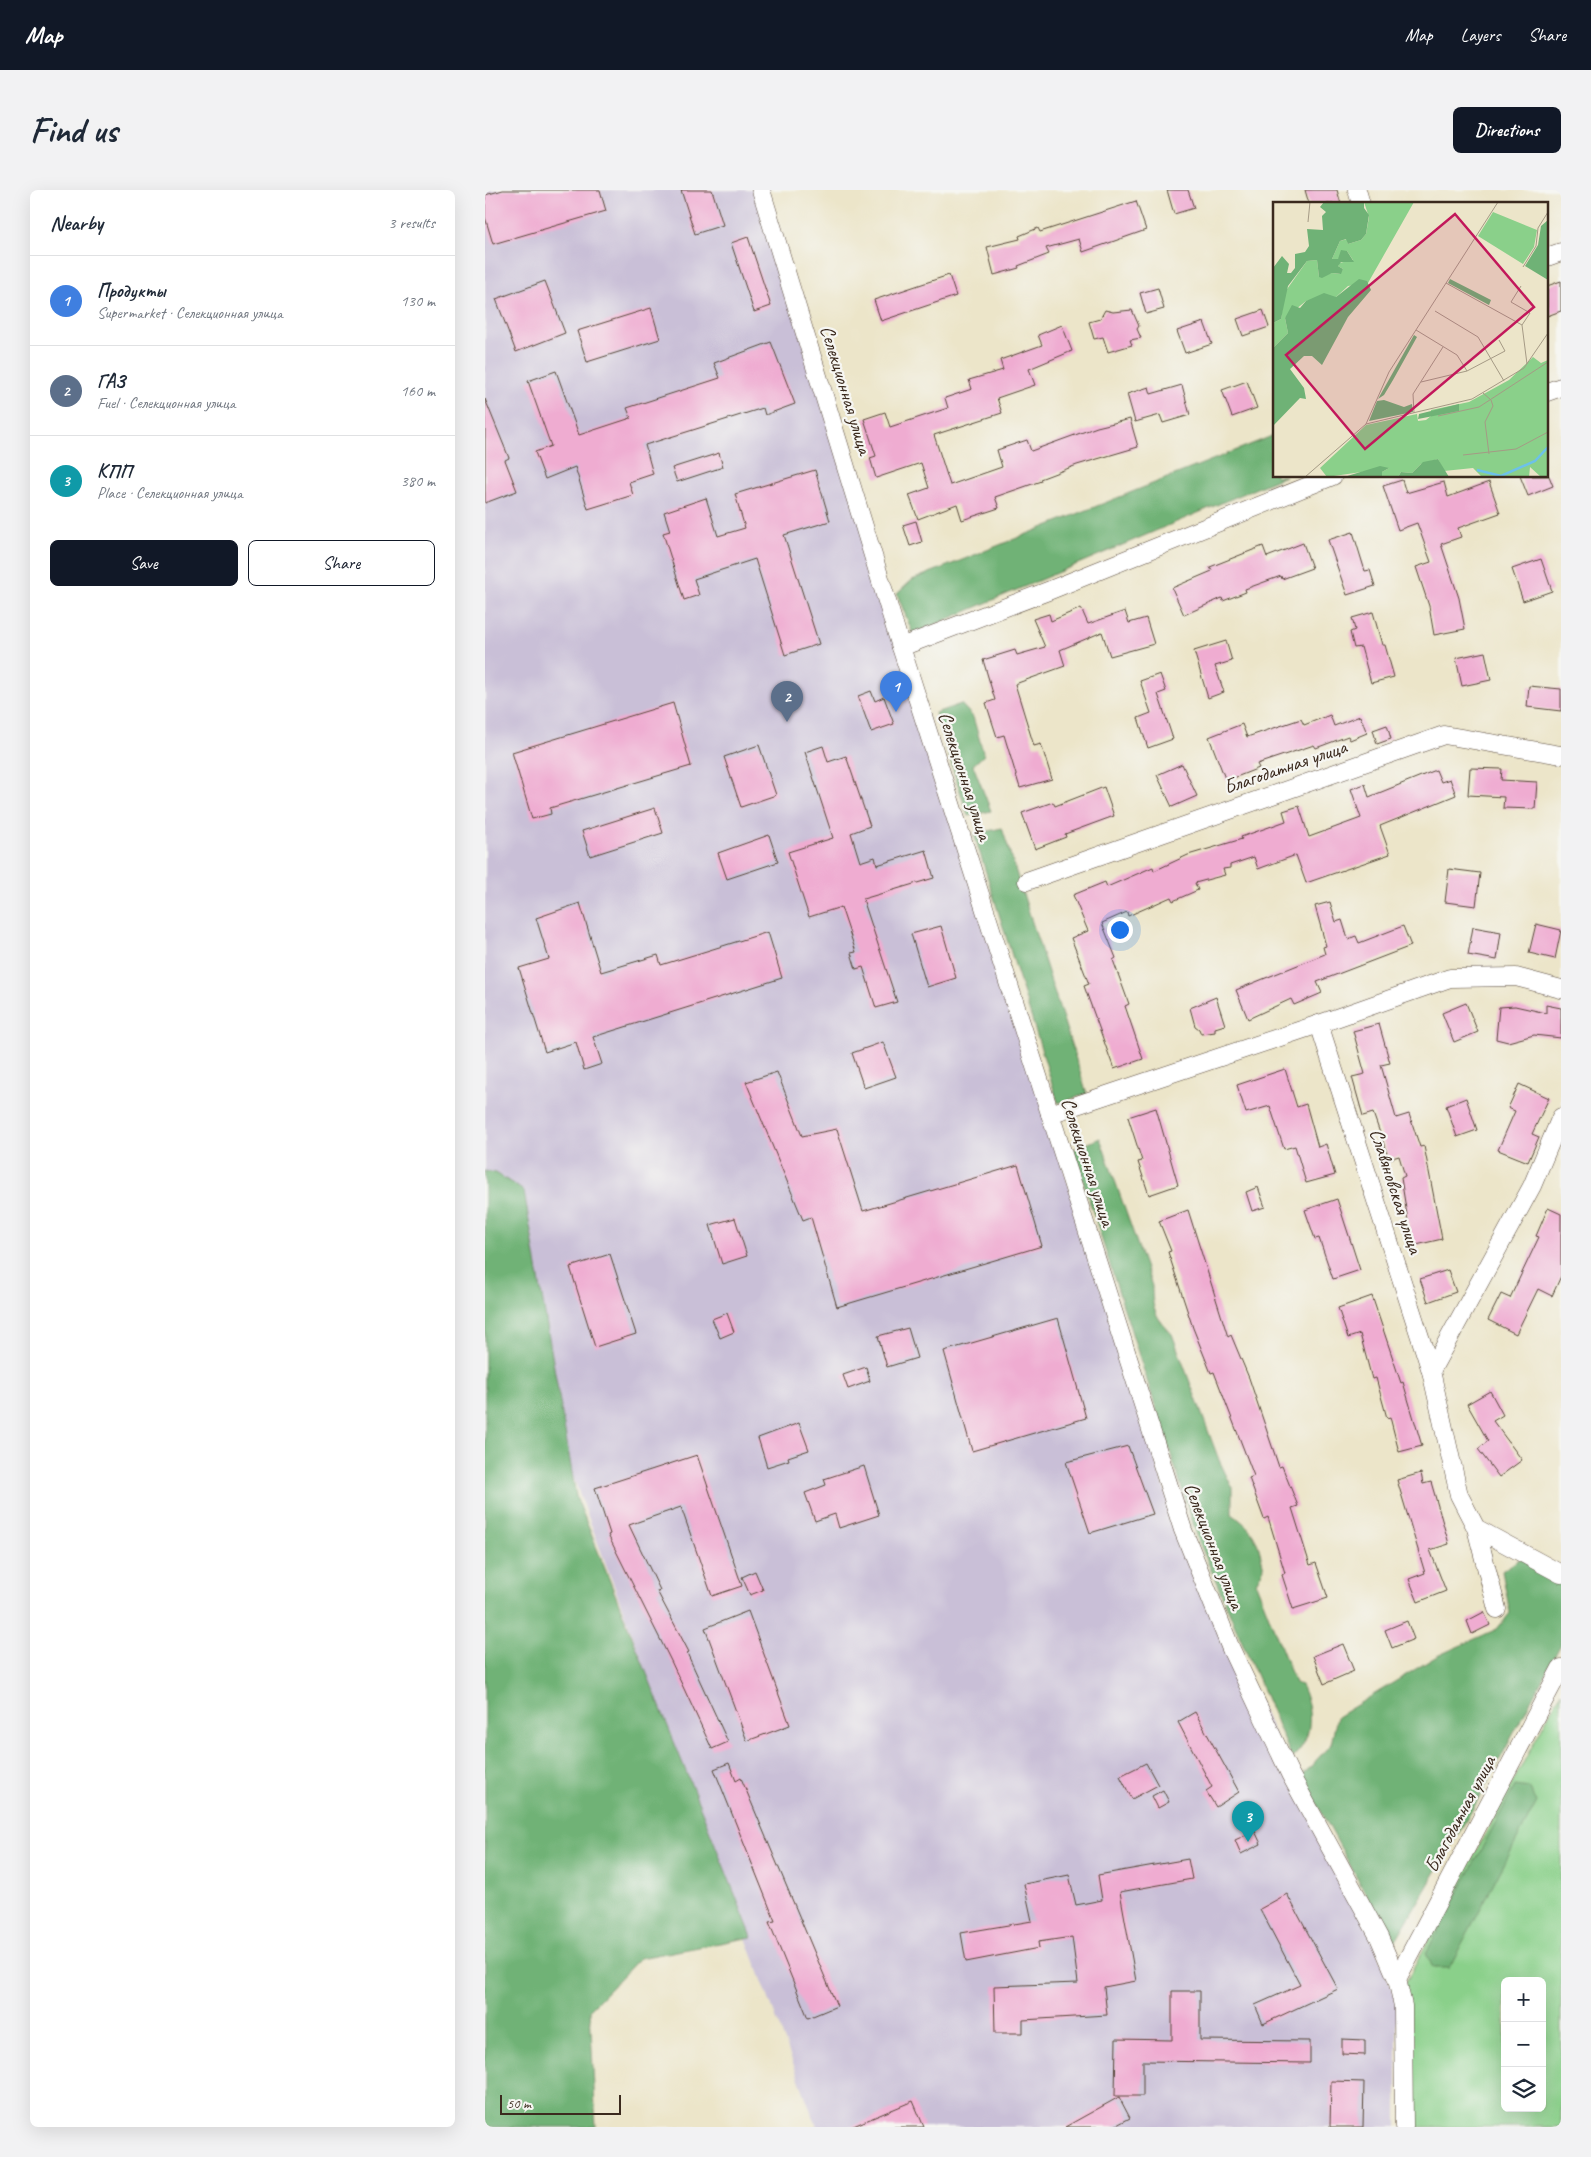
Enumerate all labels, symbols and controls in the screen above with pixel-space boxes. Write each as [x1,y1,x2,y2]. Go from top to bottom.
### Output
text: Map [25,20,62,50]
text: Map [1405,24,1433,46]
text: Layers [1461,24,1500,46]
text: Share [1528,24,1566,46]
button: Directions [1453,107,1561,153]
text: Find us [30,108,117,153]
inset map [1273,202,1549,478]
text: Nearby [50,210,103,236]
text: 3 results [388,213,435,233]
text: Продукты [97,279,166,303]
text: 1 [62,291,70,311]
text: 130 m [401,291,435,311]
text: Supermarket · Селекционная улица [97,303,282,323]
street label: Селекционная улица [815,323,878,459]
text: ГАЗ [97,369,125,393]
text: 2 [62,381,70,401]
text: 160 m [401,381,435,401]
text: Fuel · Селекционная улица [97,393,235,413]
text: КПП [97,459,132,483]
text: 3 [62,471,70,491]
text: 380 m [401,471,435,491]
text: Place · Селекционная улица [97,483,243,503]
button: Save [50,540,238,586]
button: Share [248,540,435,586]
pin: 1 [880,671,912,712]
pin: 2 [771,681,803,722]
street label: Селекционная улица [932,709,998,845]
street label: Благодатная улица [1220,734,1352,800]
your location [1107,917,1133,943]
street label: Селекционная улица [1055,1095,1121,1231]
street label: Славяновская улица [1364,1125,1429,1259]
street label: Селекционная улица [1178,1479,1250,1614]
street label: Благодатная улица [1419,1750,1502,1877]
pin: 3 [1232,1801,1264,1842]
map controls [1501,1977,1546,2112]
button: + [1501,1977,1546,2022]
button: − [1501,2022,1546,2067]
button: layers [1501,2067,1546,2112]
scale bar [500,2092,621,2115]
text: 50 m [507,2095,531,2112]

